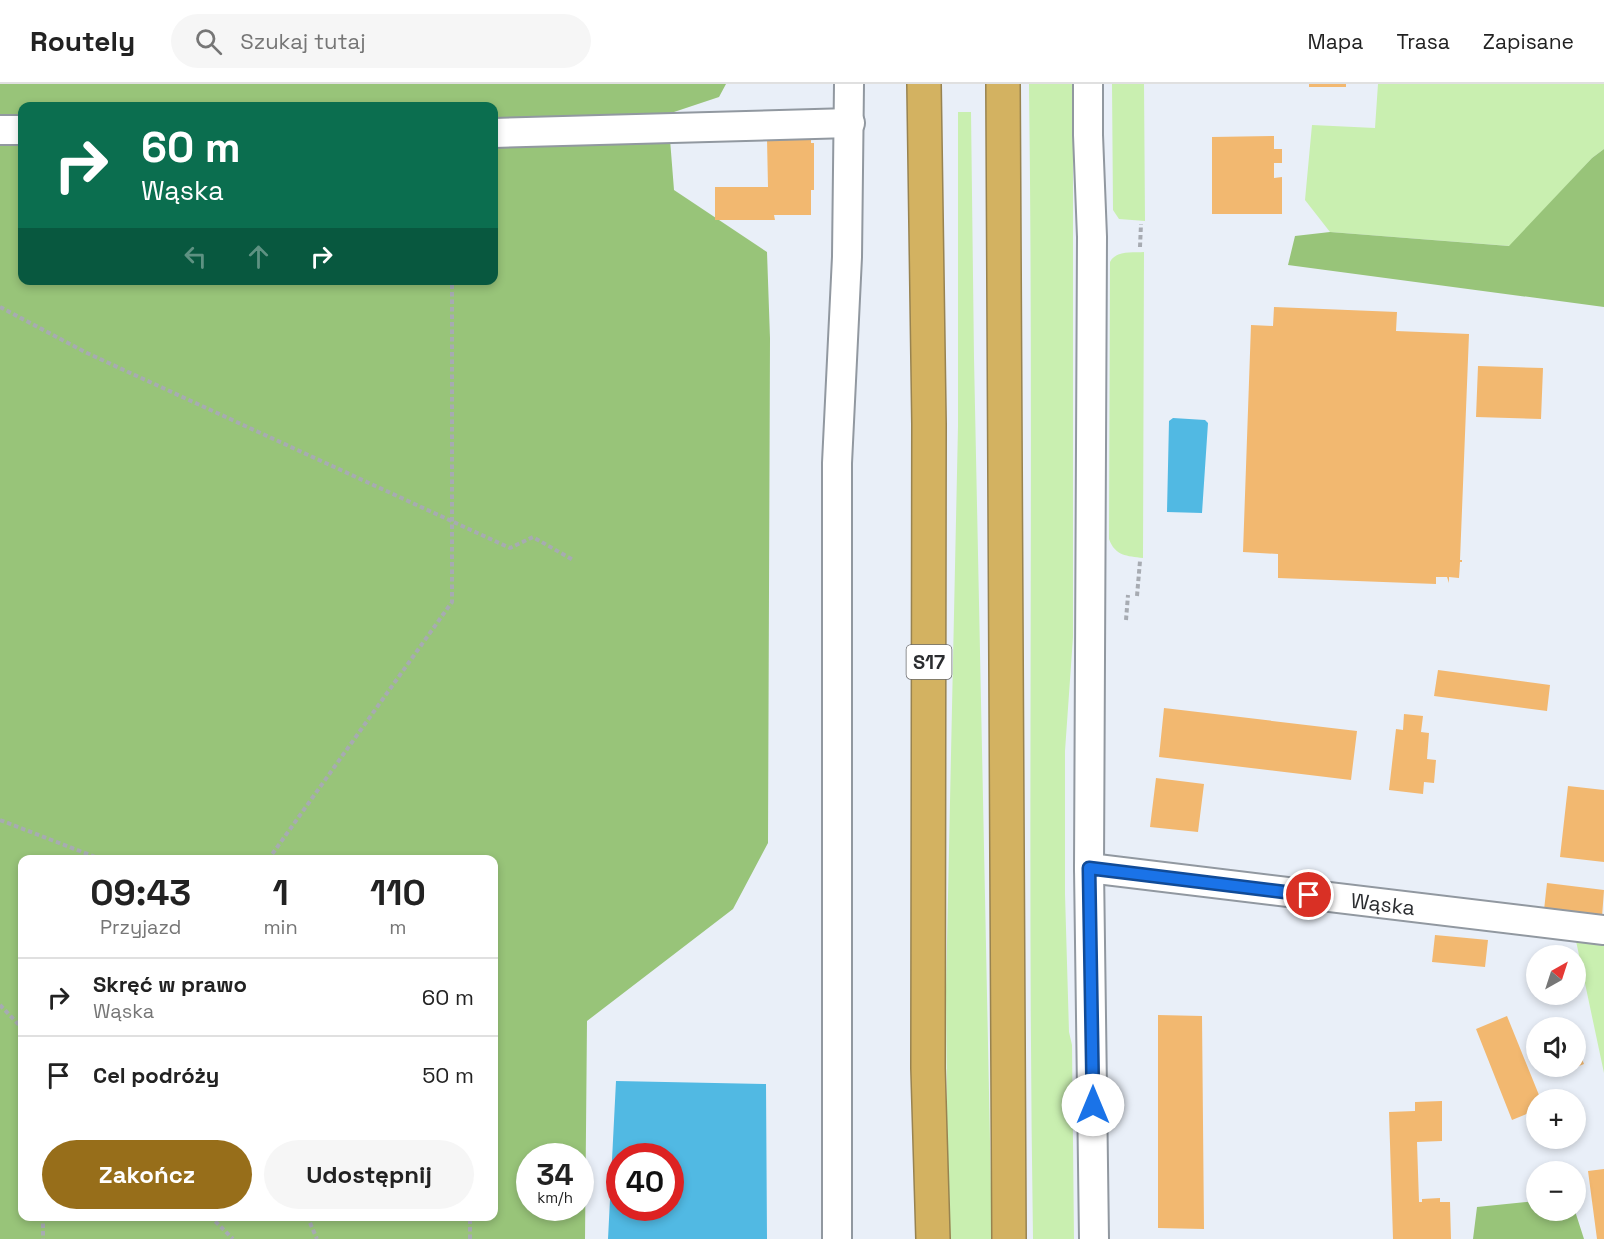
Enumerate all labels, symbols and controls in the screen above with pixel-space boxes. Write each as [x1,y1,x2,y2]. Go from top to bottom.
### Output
search box [171,14,591,68]
text: Routely [30,23,135,59]
icon: search [192,25,225,58]
text: Szukaj tutaj [240,27,366,55]
text: Mapa [1308,28,1363,55]
text: Trasa [1396,28,1450,55]
text: Zapisane [1483,28,1574,55]
text: 60 m [141,121,241,174]
icon: right [42,126,120,204]
text: Wąska [141,173,224,208]
icon: left [179,240,212,273]
icon: ahead [242,240,275,273]
icon: right [305,240,338,273]
road number: S17 [906,645,952,679]
pin [1283,869,1334,920]
text: 09:43 [90,870,191,916]
text: 1 [272,870,289,916]
text: 110 [370,870,426,916]
icon: arrive [1292,878,1325,911]
street label: Wąska [1349,886,1416,921]
text: Przyjazd [100,914,181,940]
text: min [263,914,298,940]
text: m [389,914,406,940]
north arrow [1526,945,1586,1005]
map controls [1526,945,1586,1221]
text: Skręć w prawo [93,970,247,998]
icon: right [42,981,75,1014]
text: 60 m [422,983,474,1011]
text: Wąska [93,998,154,1024]
button: sound [1526,1017,1586,1077]
icon: arrive [42,1059,75,1092]
text: Cel podróży [93,1061,219,1089]
text: 50 m [422,1061,474,1089]
position arrow [1061,1073,1125,1137]
button: + [1526,1089,1586,1149]
button: Zakończ [42,1140,252,1209]
button: Udostępnij [264,1140,474,1209]
speed limit sign: 40 [606,1143,684,1221]
text: 34 [536,1155,574,1194]
button: − [1526,1161,1586,1221]
text: km/h [537,1188,573,1207]

